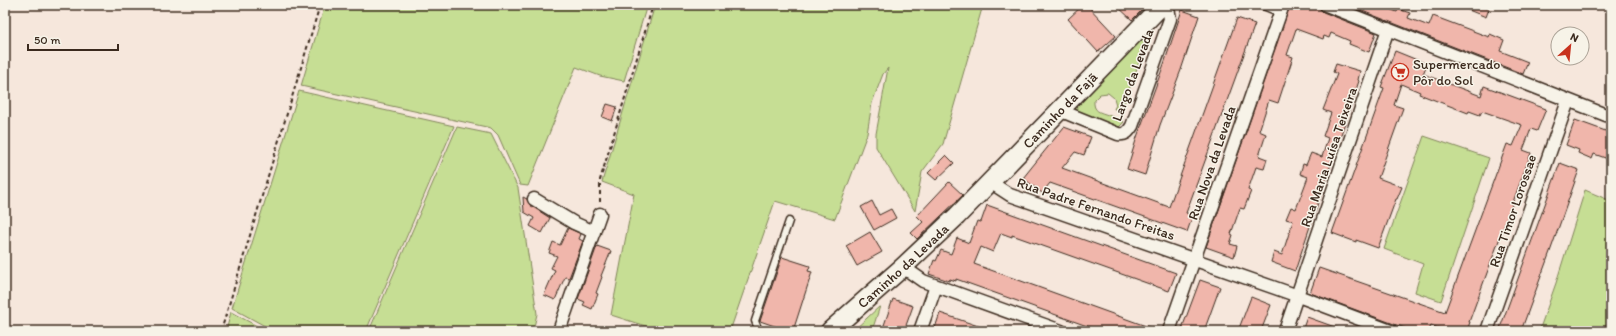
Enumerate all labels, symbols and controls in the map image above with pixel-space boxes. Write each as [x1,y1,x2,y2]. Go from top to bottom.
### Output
scale bar [28,26,118,52]
street label: Largo da Levada [1108,26,1158,124]
north arrow [1550,26,1590,66]
text: N [1568,30,1581,45]
text: 50 m [34,33,60,47]
place label: Supermercado Pôr do Sol [1413,56,1500,89]
supermarket icon: Supermercado Pôr do Sol [1390,62,1410,82]
street label: Caminho da Fajã [1019,68,1101,152]
street label: Rua Maria Luísa Teixeira [1297,84,1361,229]
street label: Rua Nova da Levada [1185,104,1240,222]
street label: Rua Timor Lorossae [1486,152,1540,270]
street label: Rua Padre Fernando Freitas [1015,174,1177,244]
street label: Caminho da Levada [854,219,953,312]

